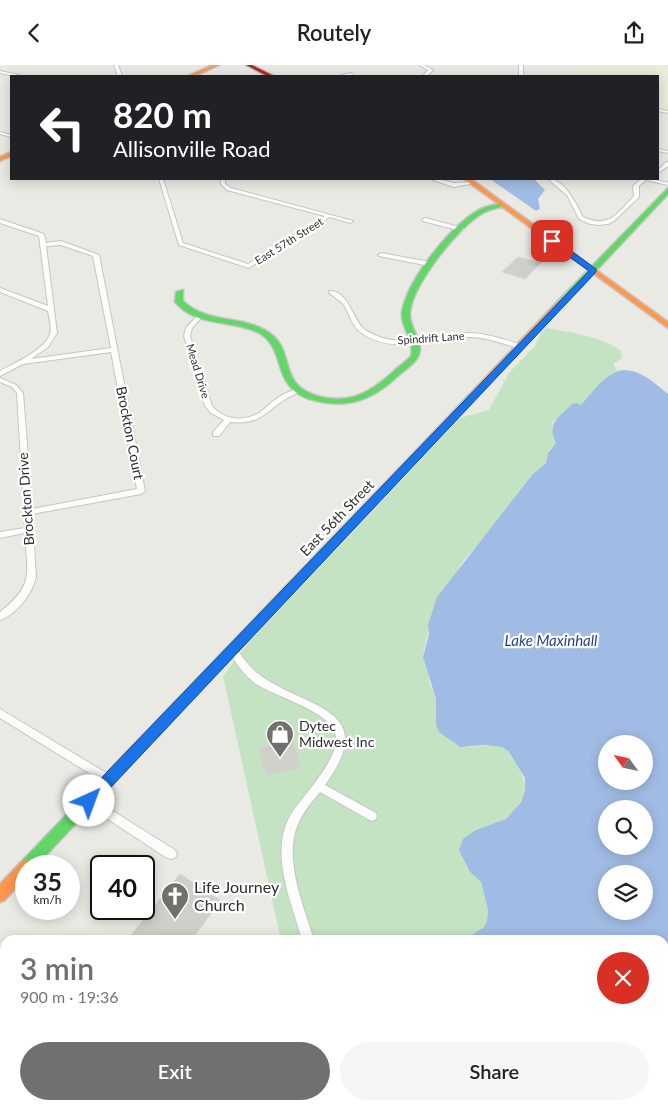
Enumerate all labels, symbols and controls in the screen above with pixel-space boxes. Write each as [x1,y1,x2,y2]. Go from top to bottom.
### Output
icon: back [20,19,48,47]
text: Routely [297,19,371,46]
icon: share [620,19,648,47]
text: 820 m [113,93,212,135]
icon: left [30,95,95,160]
text: Allisonville Road [113,135,271,162]
street label: East 57th Street [252,214,325,267]
pin [531,220,573,262]
icon: arrive [538,227,566,255]
street label: Spindrift Lane [397,329,465,346]
street label: Mead Drive [184,342,213,400]
street label: Brockton Court [113,385,148,481]
street label: Brockton Drive [14,452,37,546]
street label: East 56th Street [296,476,377,559]
water label: Lake Maxinhall [505,631,598,649]
place label: Dytec Midwest Inc [299,717,375,750]
shop icon: Dytec Midwest Inc [265,719,295,758]
north arrow [598,735,652,790]
map controls [598,735,653,920]
position arrow [62,774,114,826]
button: search [598,800,653,855]
speed limit sign: 40 [90,855,155,920]
button: layers [598,865,653,920]
text: 35 [33,866,62,896]
place label: Life Journey Church [194,877,280,914]
church icon: Life Journey Church [160,881,190,920]
text: km/h [33,892,62,907]
text: 3 min [20,950,94,986]
button: close [597,952,649,1004]
text: 900 m · 19:36 [20,987,119,1006]
button: Exit [20,1042,330,1100]
button: Share [340,1042,649,1100]

